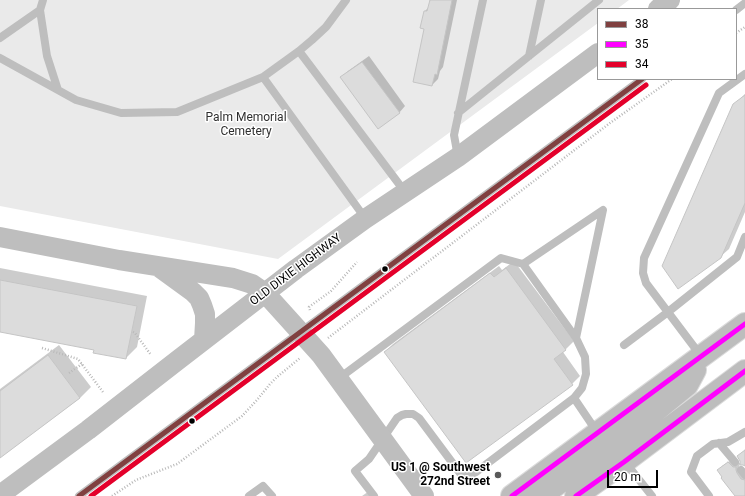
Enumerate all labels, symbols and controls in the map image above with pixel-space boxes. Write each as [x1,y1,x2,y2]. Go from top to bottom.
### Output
legend [597,8,737,80]
text: 38 [635,17,649,31]
text: 35 [635,37,649,51]
text: 34 [635,57,649,71]
park label: Palm Memorial Cemetery [205,111,287,139]
street label: OLD DIXIE HIGHWAY [247,231,345,309]
unlabelled marker [380,264,390,274]
unlabelled marker [187,416,197,426]
place label: US 1 @ Southwest 272nd Street [391,461,490,489]
scale bar [609,462,660,488]
marker: US 1 @ Southwest 272nd Street [493,470,503,480]
text: 20 m [614,470,641,484]

